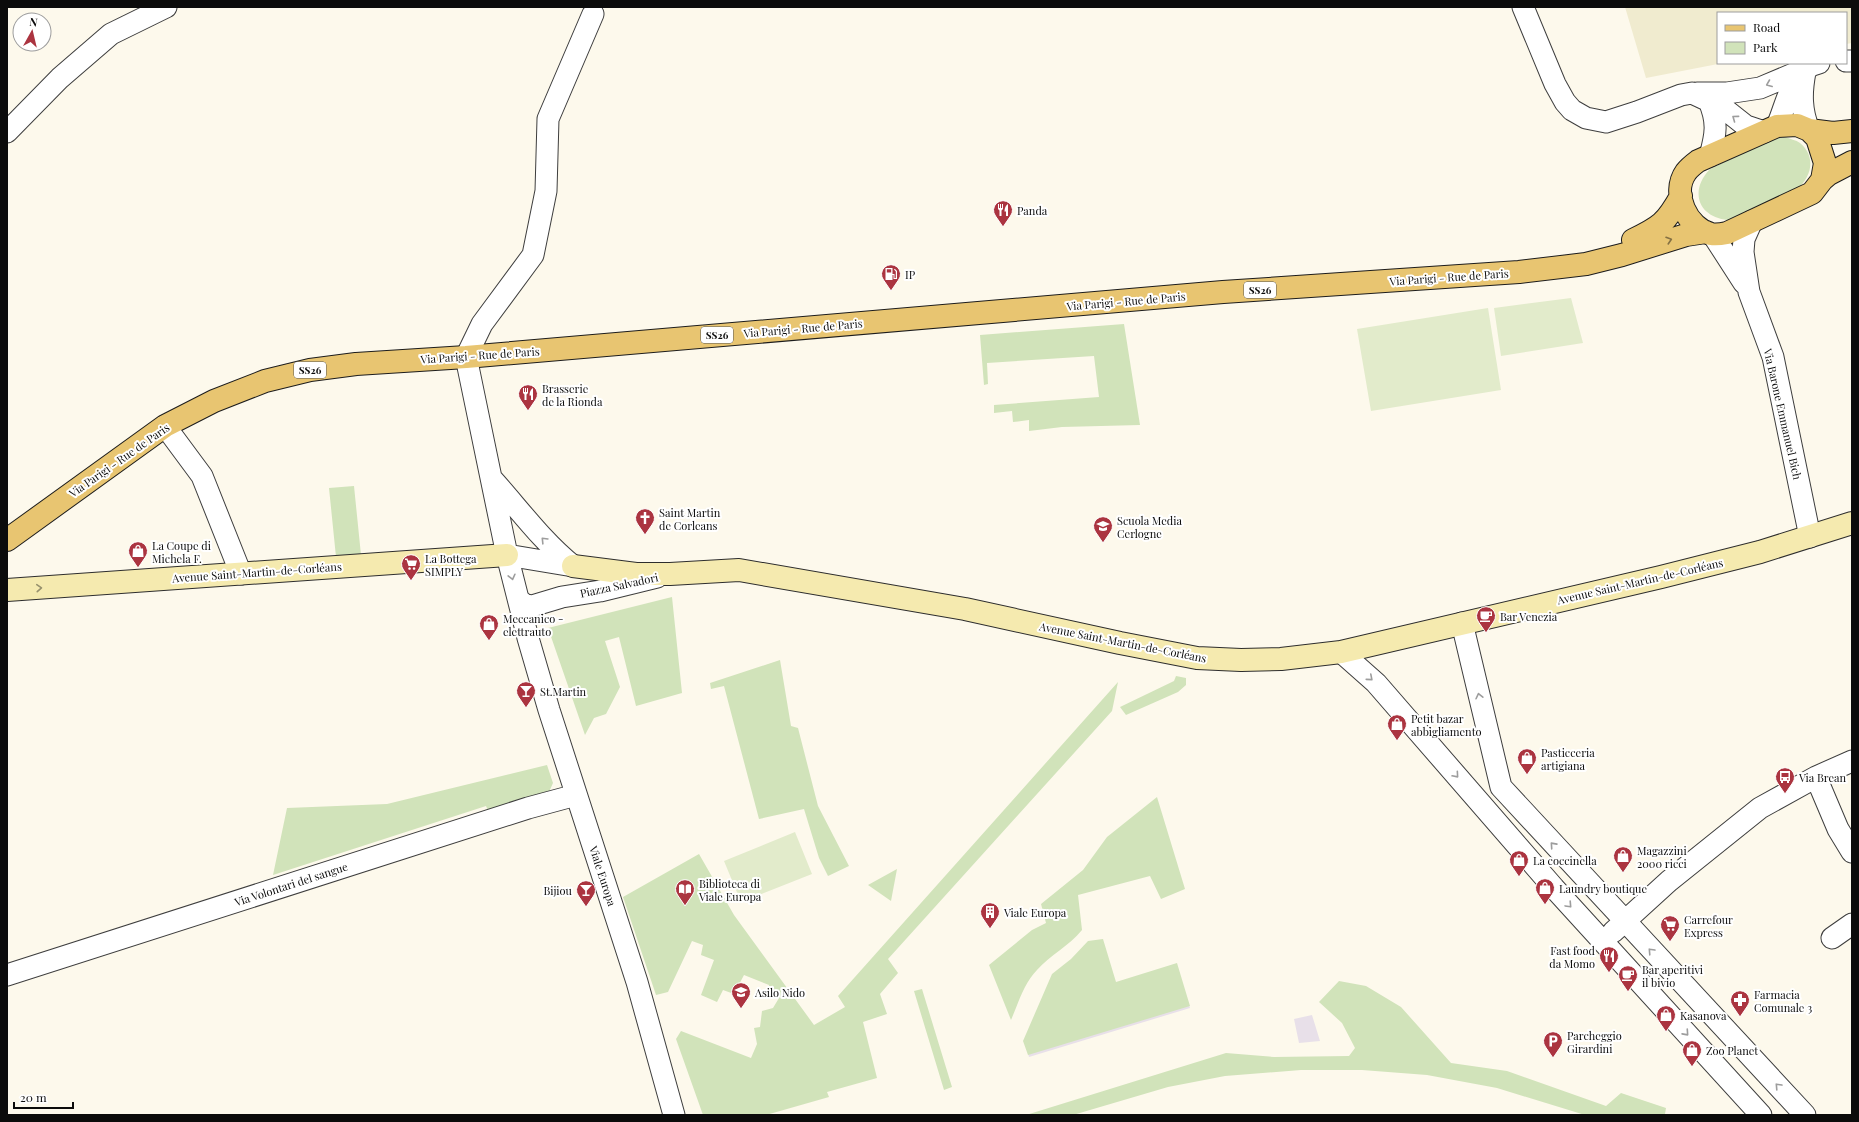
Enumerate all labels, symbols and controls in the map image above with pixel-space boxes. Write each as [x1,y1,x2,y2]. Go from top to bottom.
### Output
north arrow [12,12,52,52]
legend [1717,12,1847,64]
text: N [28,14,38,30]
text: Road [1753,19,1780,35]
text: Park [1753,39,1778,55]
one-way arrow [1765,80,1772,88]
one-way arrow [1733,116,1740,123]
restaurant icon: Panda [992,199,1014,227]
place label: Panda [1017,203,1048,218]
one-way arrow [1666,236,1673,245]
fuel station icon: IP [880,263,902,291]
street label: Via Parigi - Rue de Paris [1388,265,1509,289]
place label: IP [905,267,916,282]
road number: SS26 [1244,282,1276,298]
street label: Via Parigi - Rue de Paris [1065,288,1186,314]
street label: Via Parigi - Rue de Paris [742,315,863,341]
road number: SS26 [701,327,733,343]
street label: Via Parigi - Rue de Paris [419,343,540,367]
street label: Via Barone Emmanuel Bich [1760,346,1805,481]
road number: SS26 [294,362,326,378]
place label: Brasserie de la Rionda [542,381,603,409]
restaurant icon: Brasserie de la Rionda [517,383,539,411]
street label: Via Parigi - Rue de Paris [65,420,172,501]
place label: Saint Martin de Corleans [659,505,721,533]
church icon: Saint Martin de Corleans [634,507,656,535]
place label: Scuola Media Cerlogne [1117,513,1182,541]
school or university icon: Scuola Media Cerlogne [1092,515,1114,543]
one-way arrow [542,537,549,545]
place label: La Coupe di Michela F. [152,538,211,566]
shop icon: La Coupe di Michela F. [127,540,149,568]
place label: La Bottega SIMPLY [425,551,477,579]
supermarket icon: La Bottega SIMPLY [400,553,422,581]
street label: Avenue Saint-Martin-de-Corléans [1555,555,1725,608]
street label: Avenue Saint-Martin-de-Corléans [171,559,342,585]
street label: Piazza Salvadori [579,569,659,601]
one-way arrow [508,574,516,580]
one-way arrow [36,583,42,592]
cafe icon: Bar Venezia [1475,605,1497,633]
place label: Bar Venezia [1500,609,1558,624]
place label: Meccanico - elettrauto [503,611,564,639]
shop icon: Meccanico - elettrauto [478,613,500,641]
street label: Avenue Saint-Martin-de-Corléans [1037,618,1208,666]
one-way arrow [1365,673,1373,680]
bar icon: St.Martin [515,680,537,708]
place label: St.Martin [540,684,587,699]
one-way arrow [1476,693,1484,699]
place label: Petit bazar abbigliamento [1411,711,1482,739]
shop icon: Petit bazar abbigliamento [1386,713,1408,741]
place label: Pasticceria artigiana [1541,745,1595,773]
shop icon: Pasticceria artigiana [1516,747,1538,775]
bus stop icon: Via Brean [1774,766,1796,794]
one-way arrow [1451,770,1459,778]
place label: Via Brean [1798,770,1846,785]
one-way arrow [1551,842,1558,850]
street label: Viale Europa [586,843,620,908]
place label: Magazzini 2000 ricci [1637,843,1687,871]
shop icon: Magazzini 2000 ricci [1612,845,1634,873]
shop icon: La coccinella [1508,849,1530,877]
place label: La coccinella [1533,853,1597,868]
street label: Via Volontari del sangue [232,858,350,910]
place label: Biblioteca di Viale Europa [698,876,762,904]
shop icon: Laundry boutique [1534,877,1556,905]
library icon: Biblioteca di Viale Europa [674,878,696,906]
bar icon: Bijiou [575,879,597,907]
place label: Laundry boutique [1559,881,1647,896]
place label: Bijiou [543,883,573,898]
one-way arrow [1564,900,1572,908]
building icon: Viale Europa [979,901,1001,929]
place label: Viale Europa [1003,905,1067,920]
place label: Carrefour Express [1684,912,1733,940]
supermarket icon: Carrefour Express [1659,914,1681,942]
place label: Fast food da Momo [1549,943,1596,971]
restaurant icon: Fast food da Momo [1598,945,1620,973]
one-way arrow [1648,948,1656,956]
place label: Bar aperitivi il bivio [1642,962,1703,990]
cafe icon: Bar aperitivi il bivio [1617,964,1639,992]
school or university icon: Asilo Nido [730,981,752,1009]
place label: Asilo Nido [754,985,805,1000]
place label: Farmacia Comunale 3 [1754,987,1812,1015]
pharmacy icon: Farmacia Comunale 3 [1729,989,1751,1017]
shop icon: Kasanova [1655,1004,1677,1032]
place label: Kasanova [1680,1008,1727,1023]
place label: Parcheggio Girardini [1567,1028,1622,1056]
one-way arrow [1681,1028,1689,1036]
parking icon: Parcheggio Girardini [1542,1030,1564,1058]
shop icon: Zoo Planet [1681,1039,1703,1067]
place label: Zoo Planet [1706,1043,1758,1058]
scale bar [14,1084,73,1110]
one-way arrow [1776,1084,1783,1091]
text: 20 m [20,1089,47,1105]

